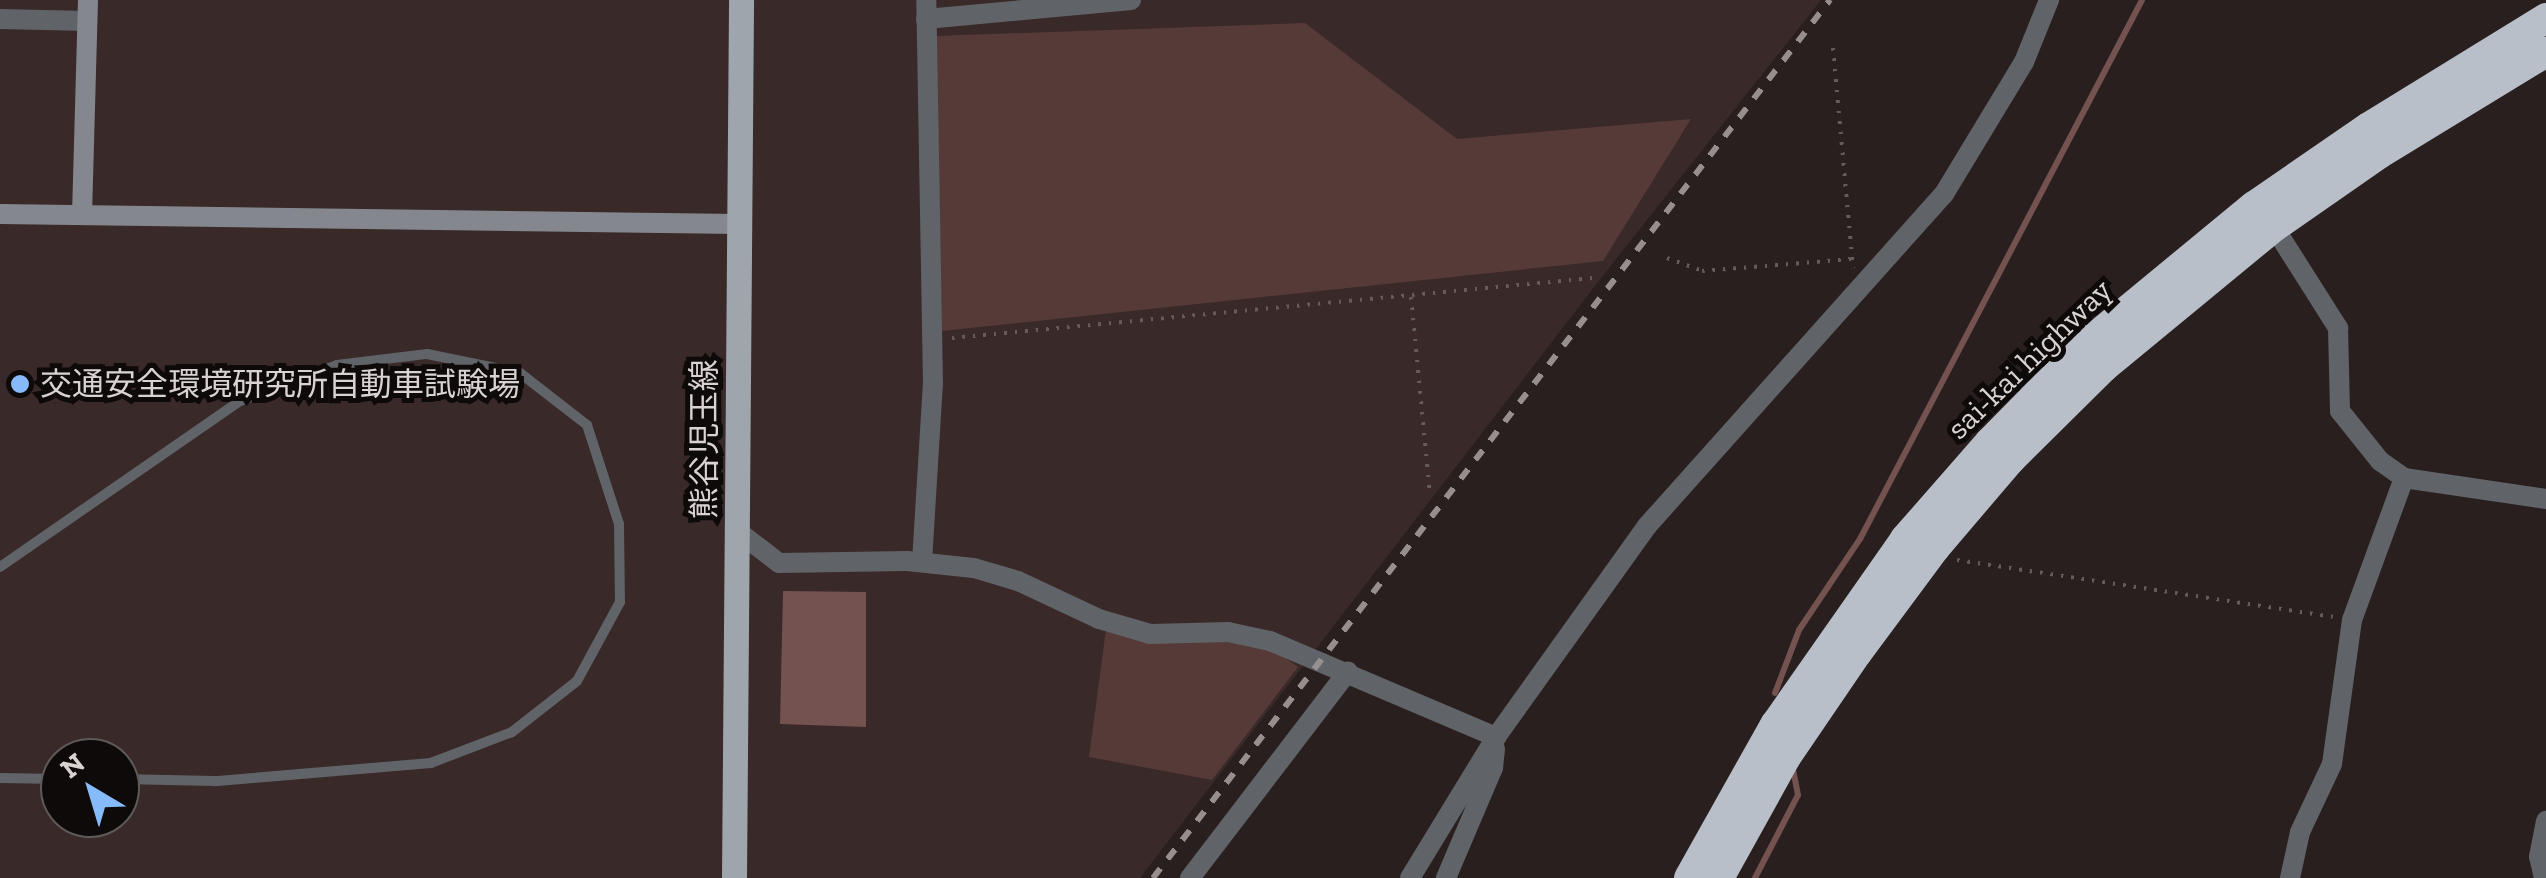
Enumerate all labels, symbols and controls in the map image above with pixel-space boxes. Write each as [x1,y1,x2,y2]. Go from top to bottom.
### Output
street label: sai-kai highway [1939,271,2119,447]
street label: 熊谷児玉線 [685,359,723,519]
place label: 交通安全環境研究所自動車試験場 [40,365,520,403]
marker: 交通安全環境研究所自動車試験場 [9,373,31,395]
north arrow [40,738,140,838]
text: N [54,746,91,785]

